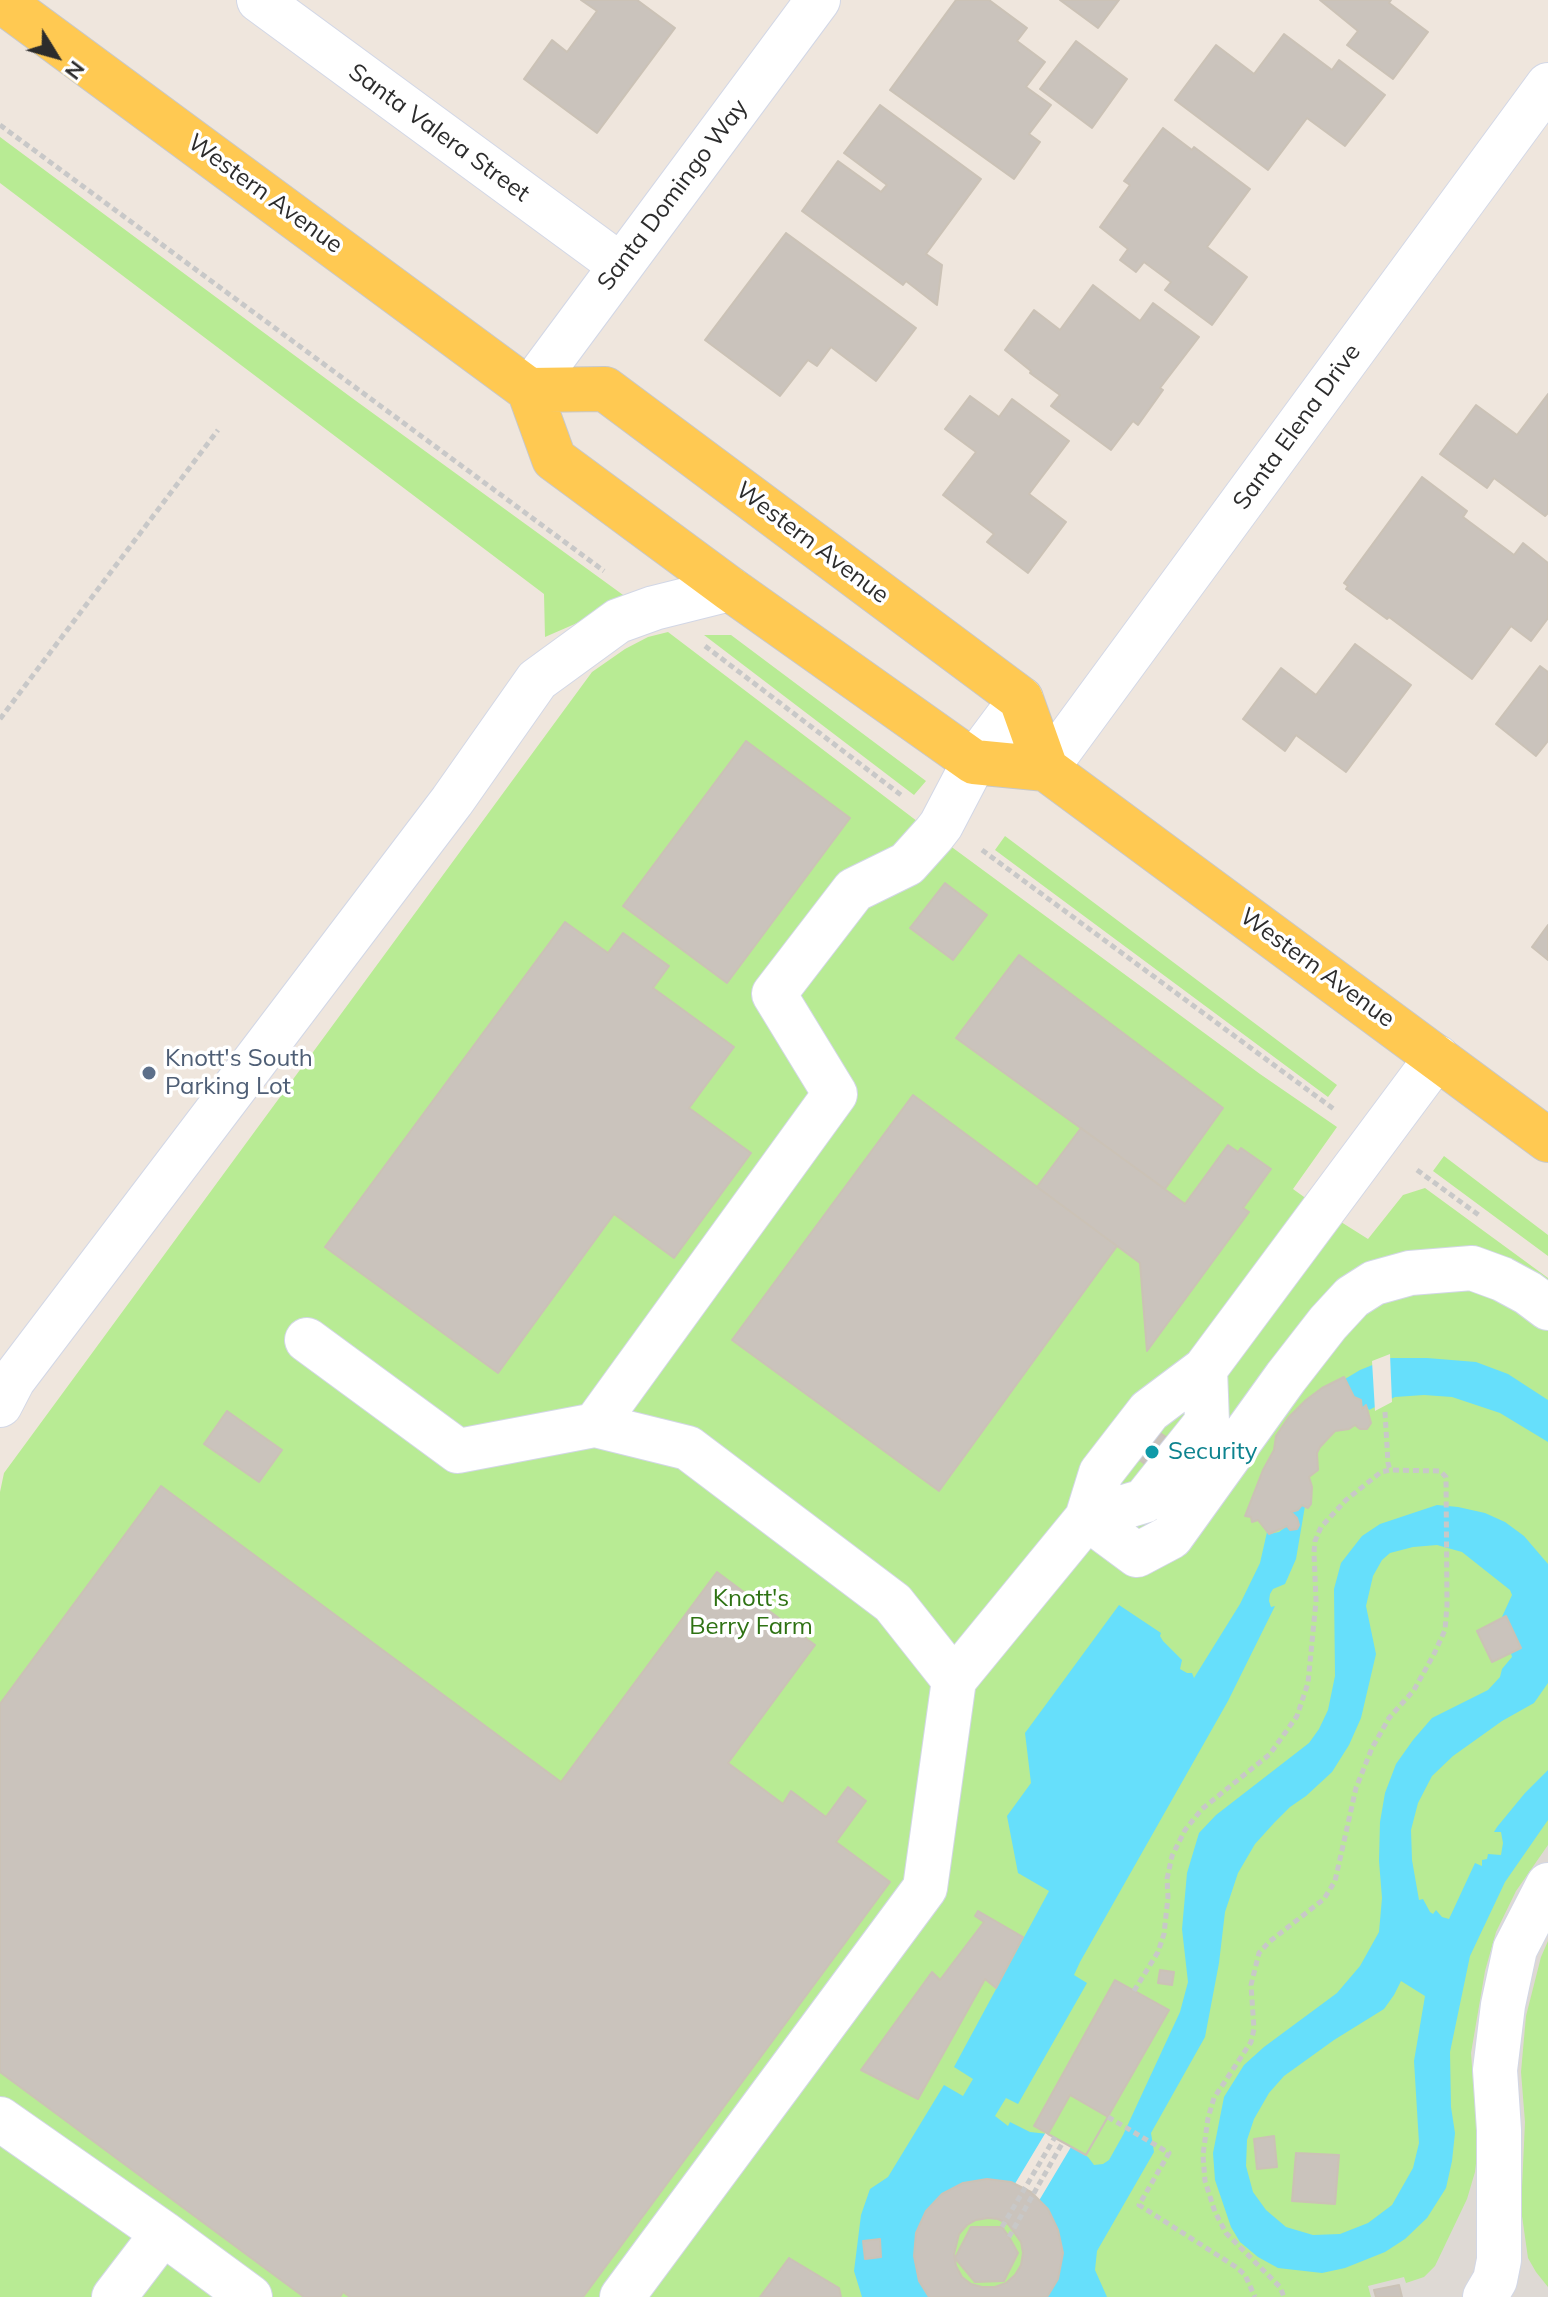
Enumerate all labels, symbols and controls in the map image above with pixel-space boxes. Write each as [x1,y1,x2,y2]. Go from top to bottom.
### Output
north arrow [16,16,96,96]
text: N [59,55,91,86]
street label: Santa Valera Street [343,58,535,208]
street label: Santa Domingo Way [592,94,754,296]
street label: Western Avenue [182,128,348,260]
street label: Santa Elena Drive [1227,338,1367,516]
street label: Western Avenue [730,476,894,610]
street label: Western Avenue [1234,902,1400,1034]
place label: Knott's South Parking Lot [165,1045,313,1101]
marker: Knott's South Parking Lot [140,1064,158,1082]
place label: Security [1168,1438,1257,1466]
marker: Security [1143,1443,1161,1461]
park label: Knott's Berry Farm [689,1585,813,1641]

